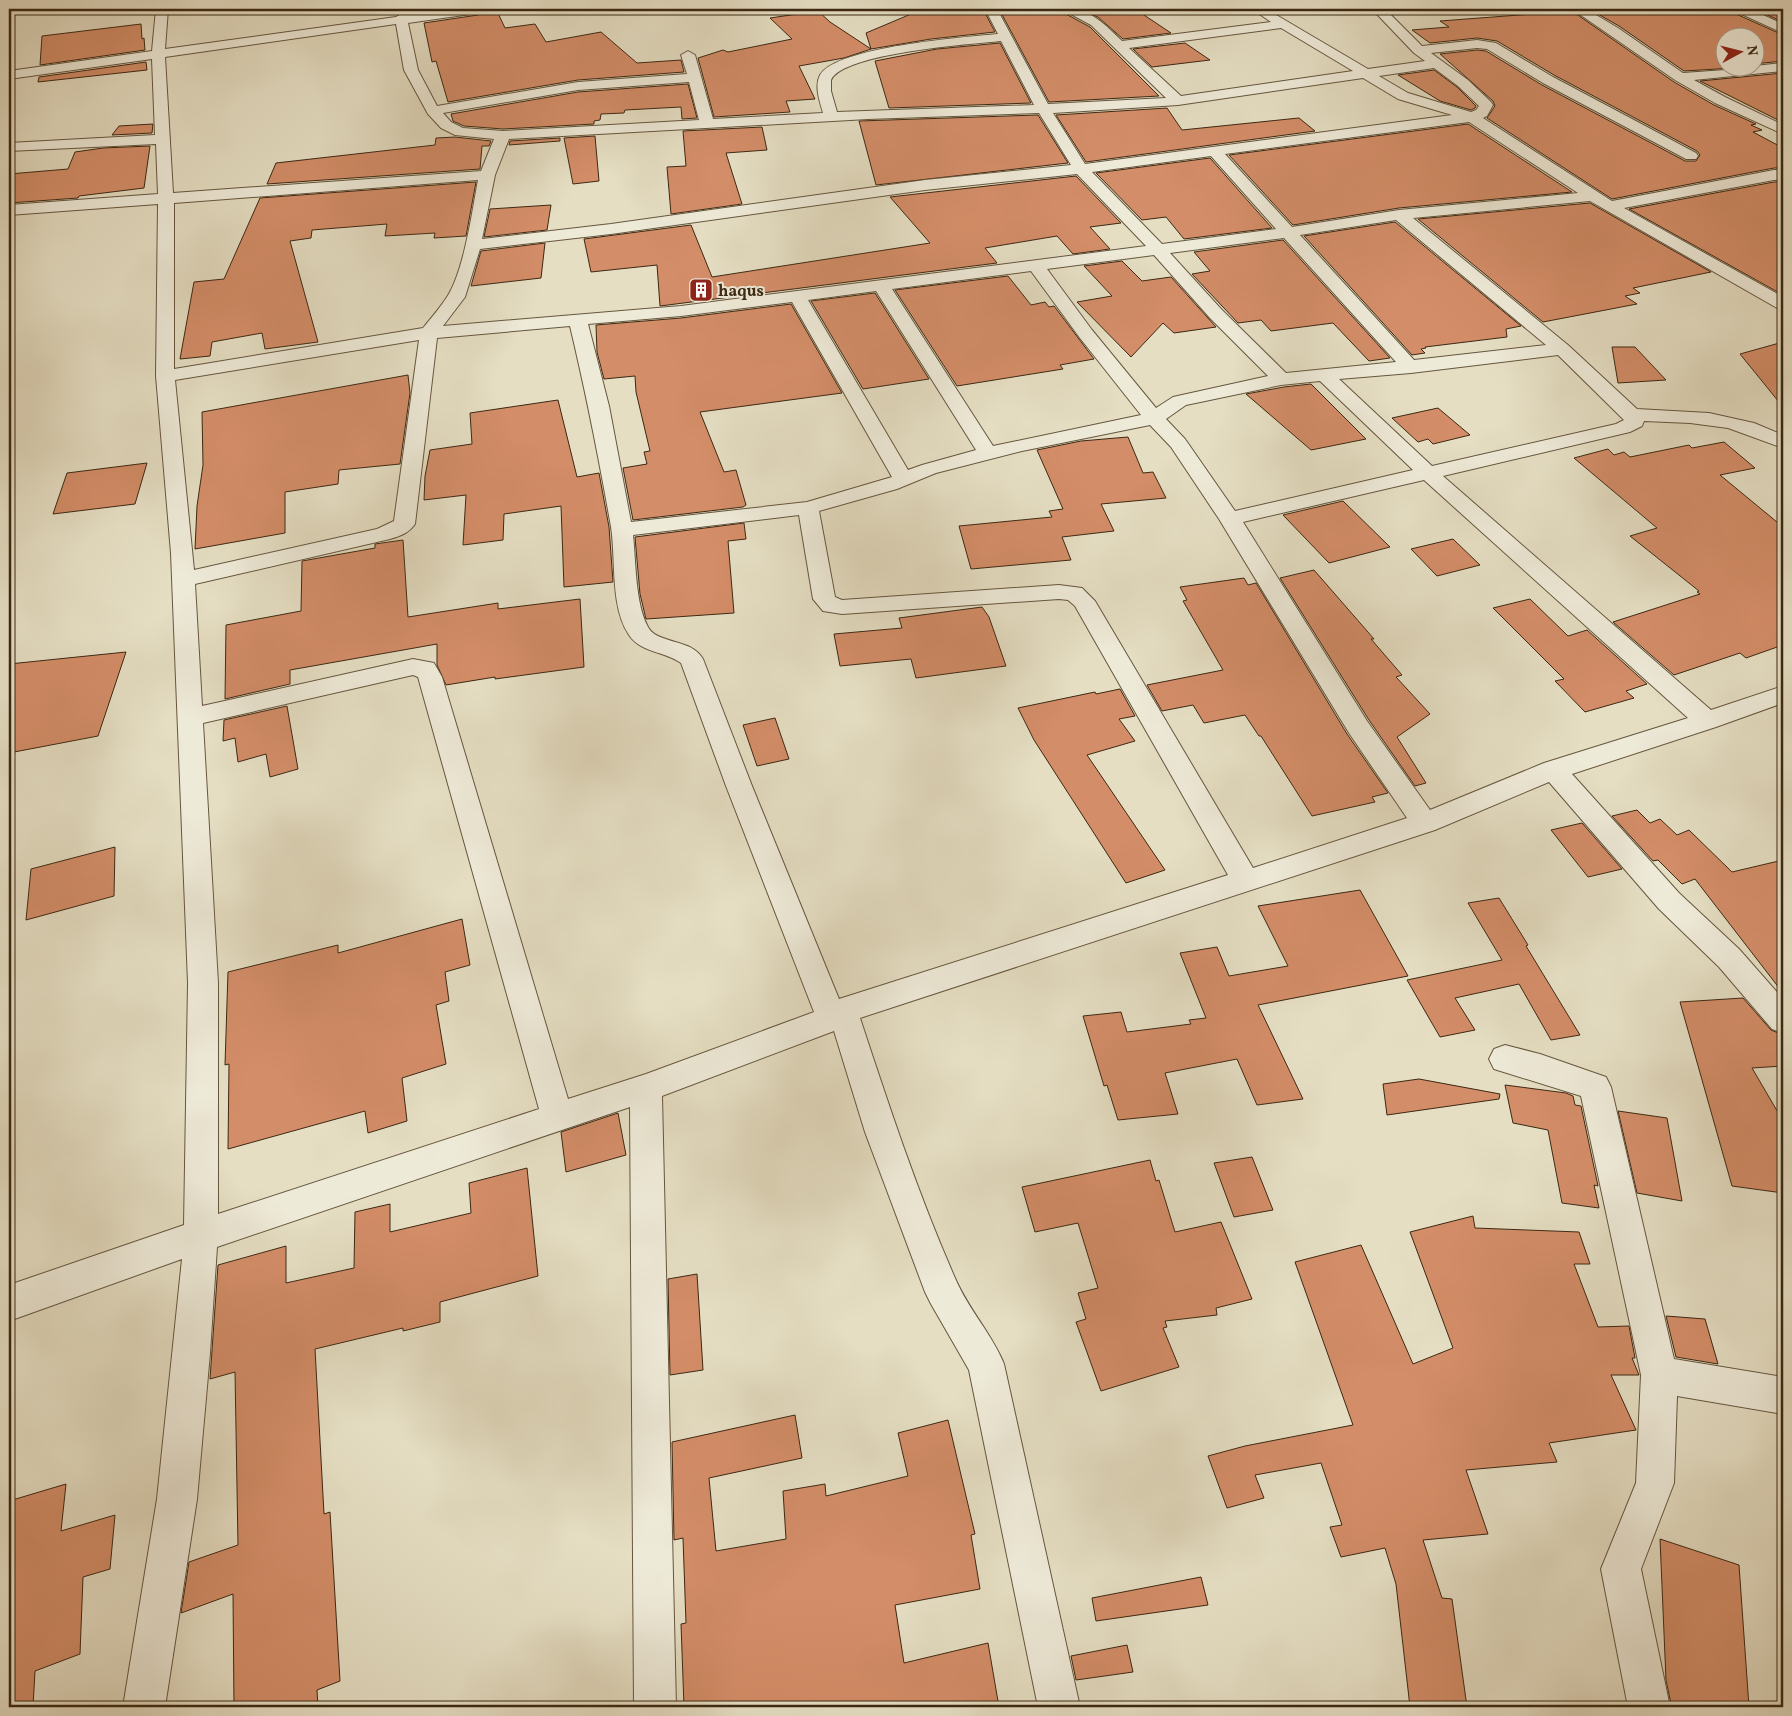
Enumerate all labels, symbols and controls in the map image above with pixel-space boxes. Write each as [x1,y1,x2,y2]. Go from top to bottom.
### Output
north arrow [1714,28,1764,78]
text: N [1741,44,1761,57]
building icon: haqus [688,277,714,303]
place label: haqus [718,281,764,303]

